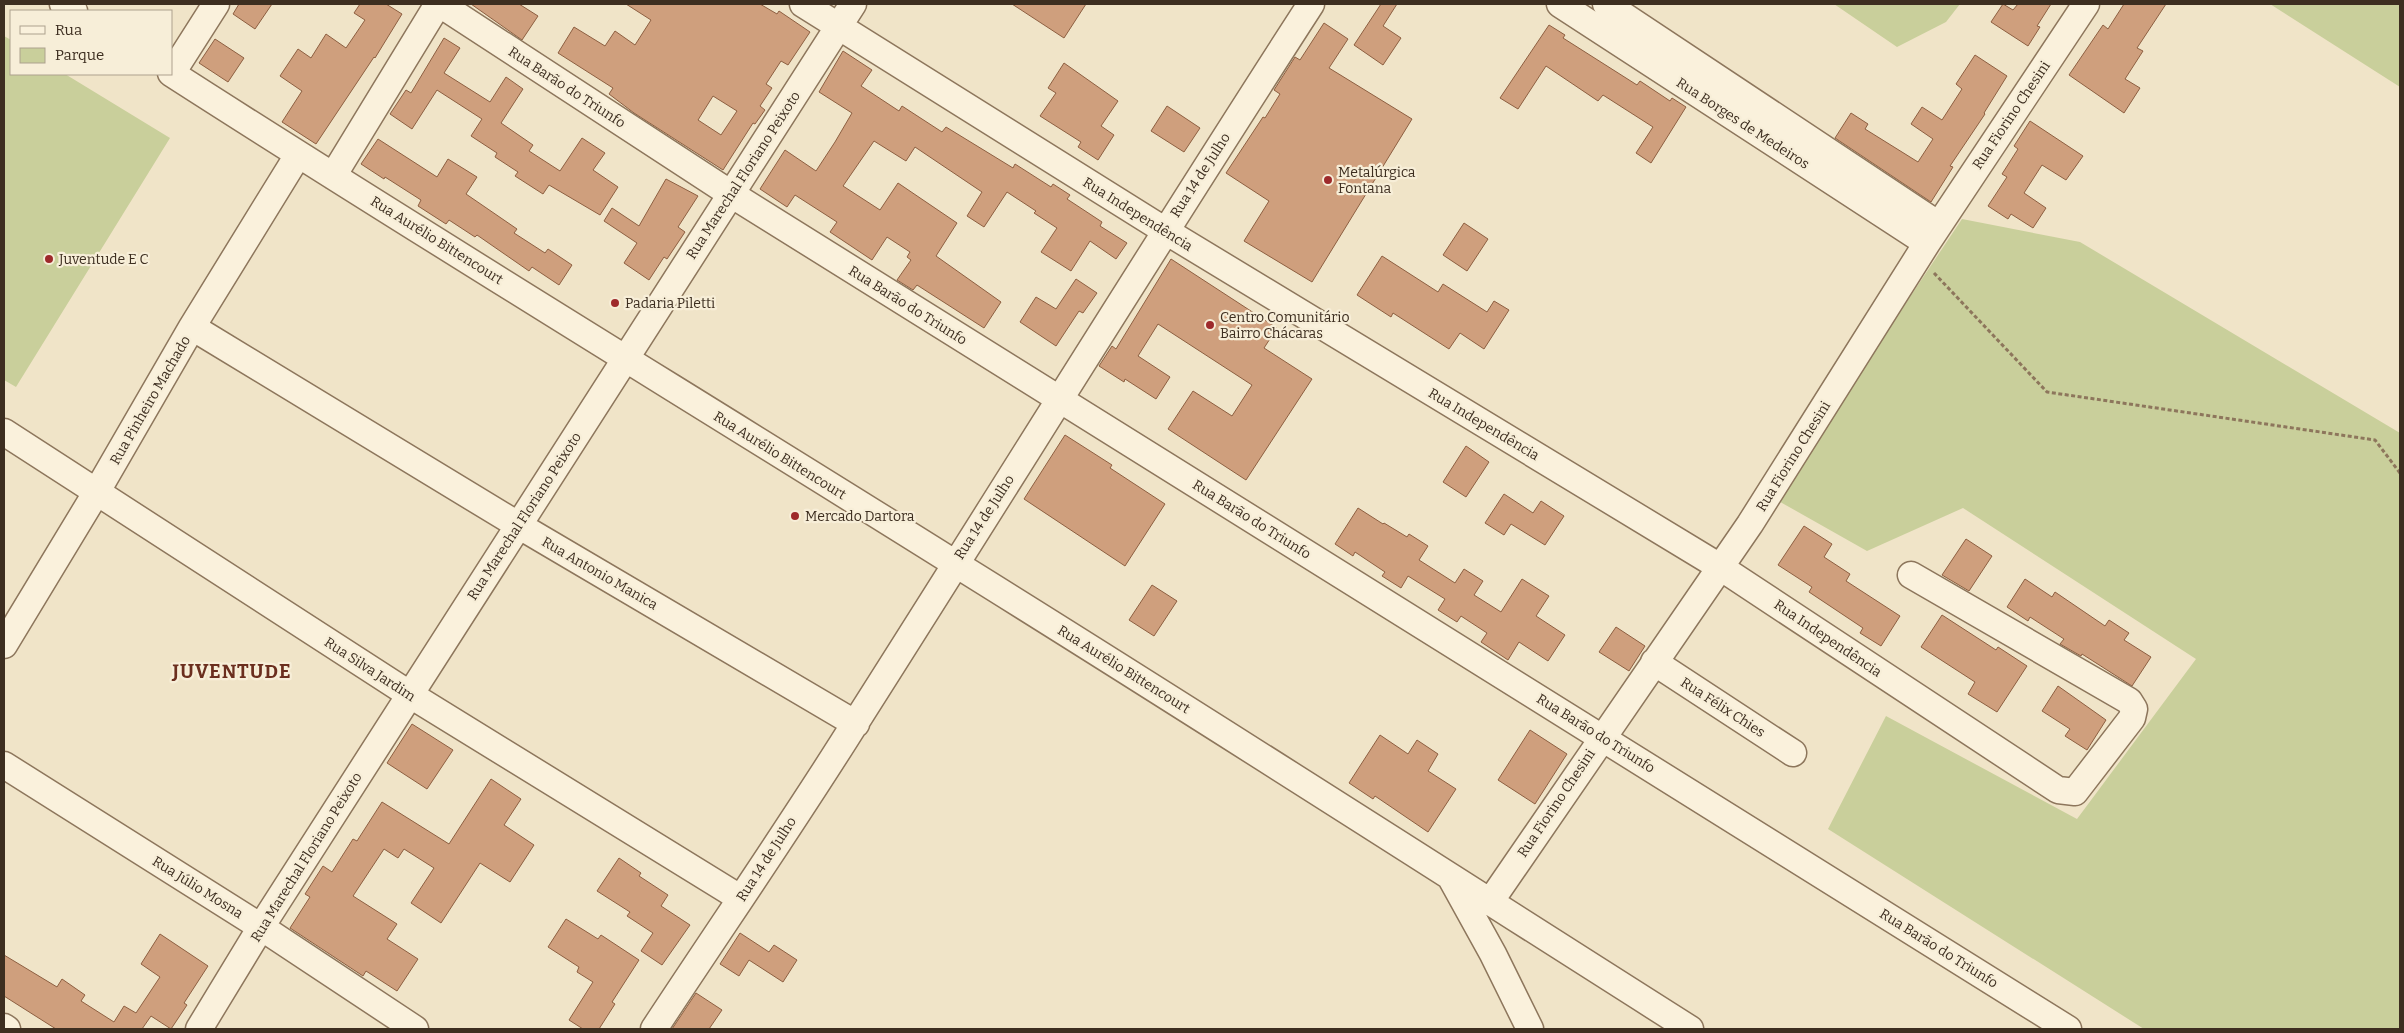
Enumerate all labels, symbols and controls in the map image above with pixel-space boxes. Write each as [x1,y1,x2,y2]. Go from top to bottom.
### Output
legend [10,10,172,75]
text: Rua [55,21,82,39]
street label: Rua Barão do Triunfo [505,43,628,132]
text: Parque [55,46,104,64]
street label: Rua Fiorino Chesini [1969,58,2054,173]
street label: Rua Borges de Medeiros [1673,74,1812,173]
street label: Rua Marechal Floriano Peixoto [683,88,804,262]
street label: Rua 14 de Julho [1167,130,1234,221]
place label: Metalúrgica Fontana [1338,164,1416,197]
street label: Rua Independência [1080,174,1196,255]
marker: Metalúrgica Fontana [1322,174,1334,186]
street label: Rua Aurélio Bittencourt [367,193,506,288]
place label: Juventude E C [58,251,149,268]
marker: Juventude E C [43,253,55,265]
street label: Rua Barão do Triunfo [845,262,970,349]
place label: Padaria Piletti [625,295,715,312]
marker: Padaria Piletti [609,297,621,309]
place label: Centro Comunitário Bairro Chácaras [1220,309,1350,342]
marker: Centro Comunitário Bairro Chácaras [1204,319,1216,331]
street label: Rua Pinheiro Machado [107,333,194,468]
street label: Rua Independência [1425,385,1542,464]
street label: Rua Fiorino Chesini [1753,398,1834,515]
street label: Rua Aurélio Bittencourt [710,408,849,503]
street label: Rua Marechal Floriano Peixoto [464,429,585,603]
street label: Rua 14 de Julho [951,472,1018,563]
street label: Rua Barão do Triunfo [1189,476,1314,563]
place label: Mercado Dartora [805,508,915,525]
marker: Mercado Dartora [789,510,801,522]
street label: Rua Antonio Manica [539,533,661,614]
street label: Rua Independência [1771,596,1885,681]
street label: Rua Aurélio Bittencourt [1054,622,1193,717]
street label: Rua Silva Jardim [321,634,419,706]
district label: JUVENTUDE [171,660,292,683]
street label: Rua Félix Chies [1677,674,1768,741]
street label: Rua Barão do Triunfo [1533,690,1658,777]
street label: Rua Fiorino Chesini [1514,746,1599,861]
street label: Rua Marechal Floriano Peixoto [247,769,366,945]
street label: Rua 14 de Julho [733,814,800,905]
street label: Rua Júlio Mosna [149,853,247,922]
street label: Rua Barão do Triunfo [1876,905,2001,992]

